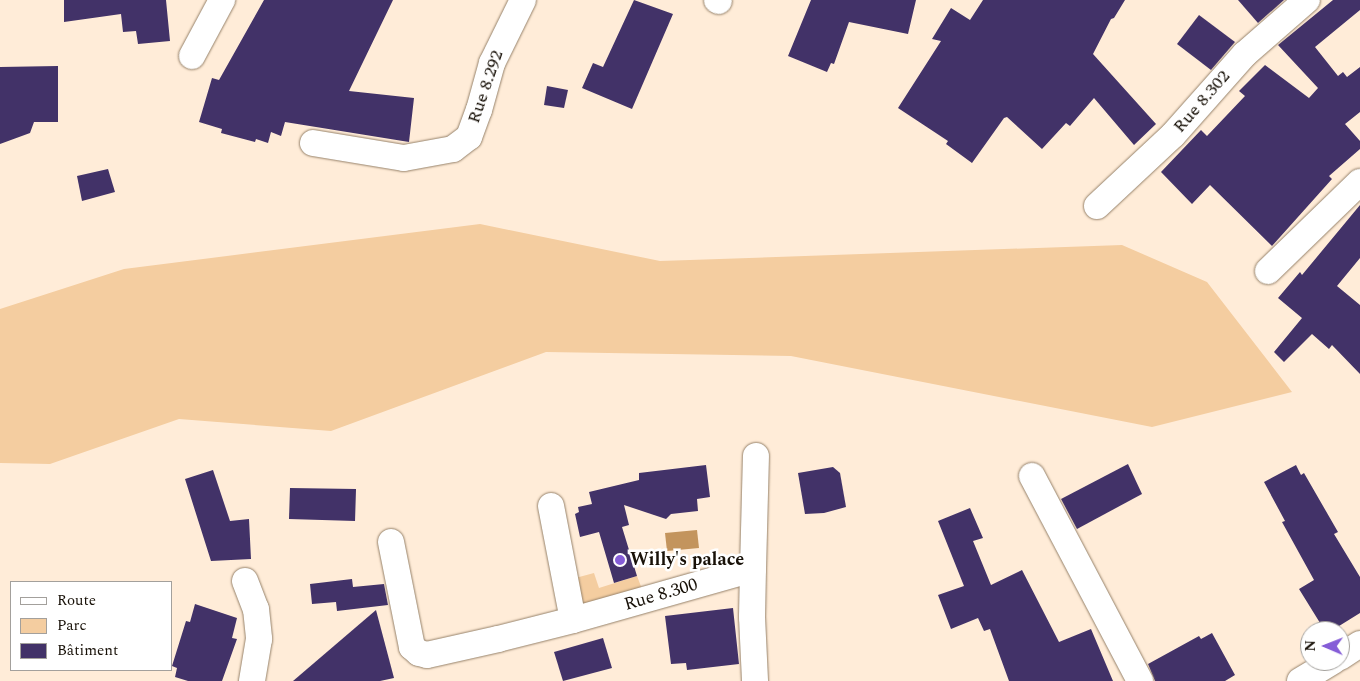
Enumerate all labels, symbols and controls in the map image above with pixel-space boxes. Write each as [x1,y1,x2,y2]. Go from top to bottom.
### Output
street label: Rue 8.292 [463,48,509,126]
street label: Rue 8.302 [1169,66,1235,138]
place label: Willy's palace [630,549,744,571]
marker: Willy's palace [614,554,626,566]
street label: Rue 8.300 [622,574,700,616]
legend [10,581,172,671]
text: Route [57,589,96,612]
text: Parc [57,614,87,637]
north arrow [1300,621,1350,671]
text: Bâtiment [57,639,118,662]
text: N [1300,640,1321,652]

